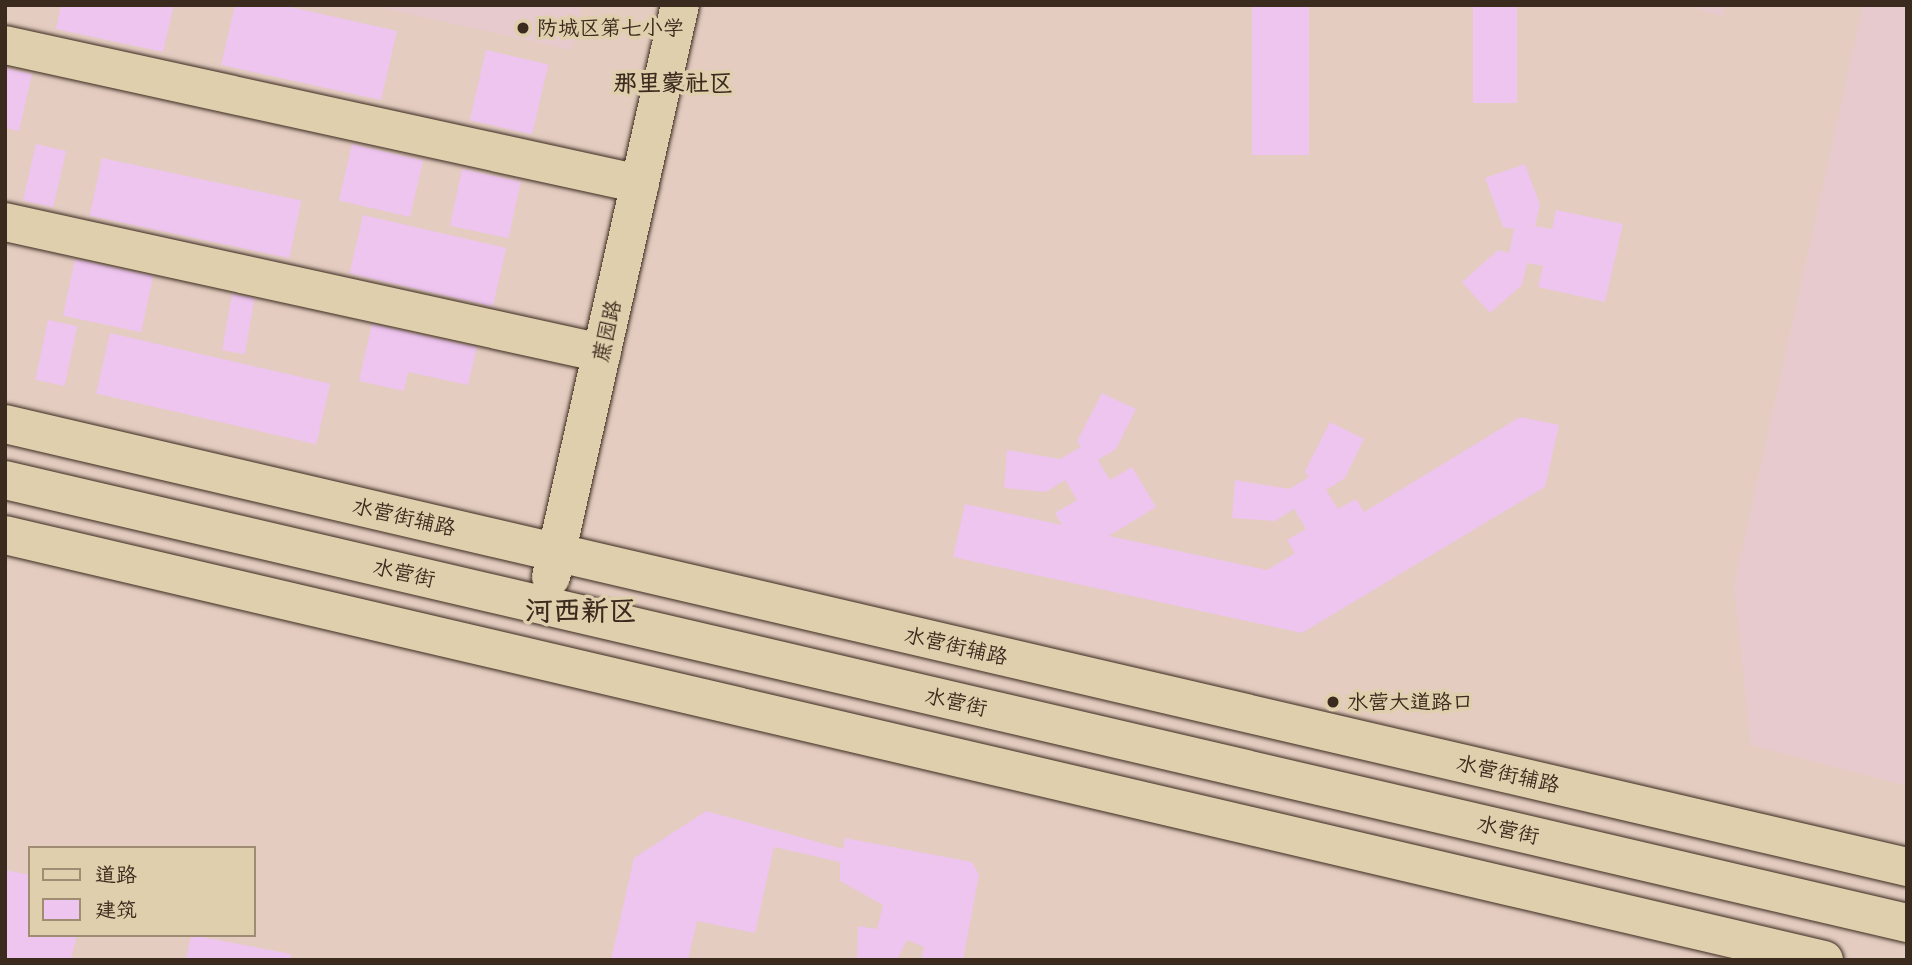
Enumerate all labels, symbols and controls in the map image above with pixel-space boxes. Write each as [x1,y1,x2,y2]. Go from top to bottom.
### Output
place label: 防城区第七小学 [537,15,684,41]
marker: 防城区第七小学 [515,20,531,36]
district label: 那里蒙社区 [613,69,733,97]
street label: 蔗园路 [588,297,626,365]
street label: 水营街辅路 [350,493,458,541]
street label: 水营街 [370,554,438,592]
district label: 河西新区 [525,593,637,627]
street label: 水营街辅路 [902,622,1010,670]
street label: 水营街 [922,683,990,721]
place label: 水营大道路口 [1347,689,1473,715]
marker: 水营大道路口 [1325,694,1341,710]
street label: 水营街辅路 [1454,750,1562,798]
street label: 水营街 [1474,811,1542,849]
legend [28,846,256,937]
text: 道路 [95,860,137,889]
text: 建筑 [95,895,137,924]

